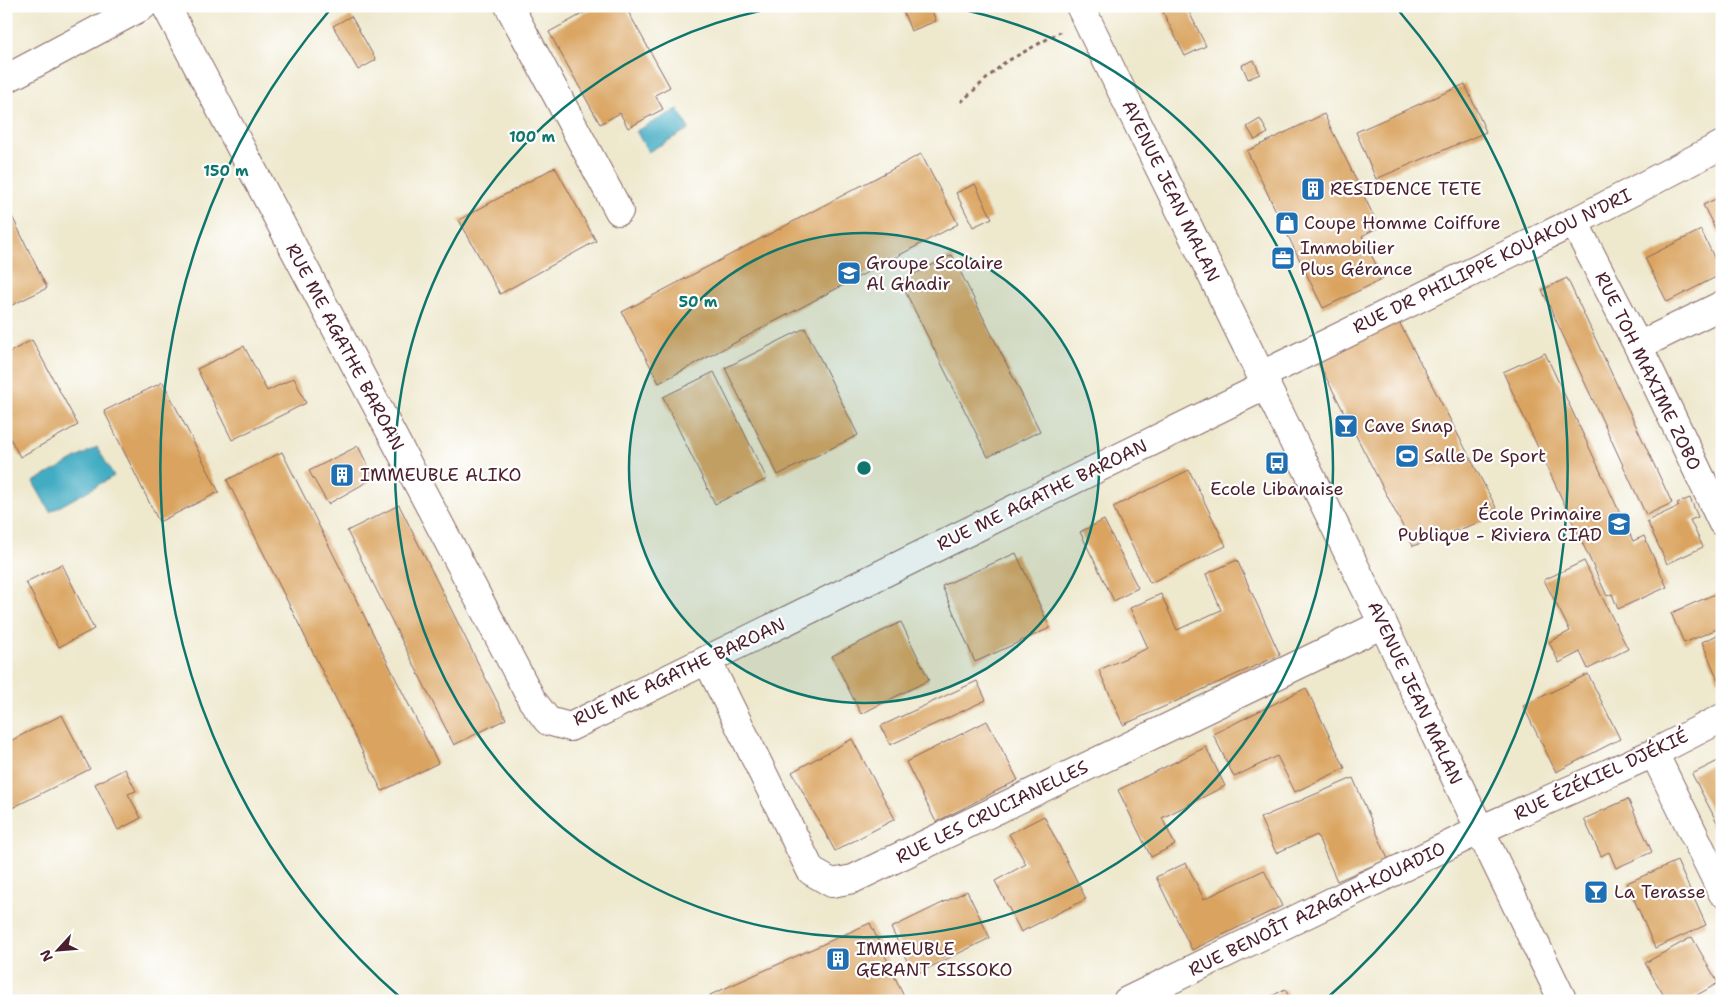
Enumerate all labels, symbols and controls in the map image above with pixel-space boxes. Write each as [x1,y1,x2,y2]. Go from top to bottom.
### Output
street label: AVENUE JEAN MALAN [1116,96,1226,286]
text: 100 m [509,127,555,147]
text: 150 m [203,161,249,181]
building icon: RESIDENCE TETE [1300,176,1326,202]
place label: RESIDENCE TETE [1330,177,1482,201]
street label: RUE DR PHILIPPE KOUAKOU N'DRI [1349,183,1635,339]
shop icon: Coupe Homme Coiffure [1274,210,1300,236]
place label: Coupe Homme Coiffure [1304,211,1501,235]
place label: Immobilier Plus Gérance [1300,236,1413,281]
street label: RUE ME AGATHE BAROAN [280,239,410,455]
office icon: Immobilier Plus Gérance [1270,245,1296,271]
place label: Groupe Scolaire Al Ghadir [866,251,1003,296]
school or university icon: Groupe Scolaire Al Ghadir [836,260,862,286]
street label: RUE TOH MAXIME ZOBO [1589,268,1707,474]
text: 50 m [679,292,718,312]
bar icon: Cave Snap [1333,413,1359,439]
place label: Cave Snap [1364,414,1453,438]
street label: RUE ME AGATHE BAROAN [933,433,1151,557]
sports icon: Salle De Sport [1394,443,1420,469]
place label: Salle De Sport [1424,444,1546,468]
bus stop icon: Ecole Libanaise [1264,450,1290,476]
centre of rings [855,459,873,477]
building icon: IMMEUBLE ALIKO [329,462,355,488]
place label: IMMEUBLE ALIKO [360,463,521,487]
place label: Ecole Libanaise [1210,477,1344,501]
place label: École Primaire Publique - Riviera CIAD [1398,502,1602,547]
school or university icon: École Primaire Publique - Riviera CIAD [1606,511,1632,537]
street label: AVENUE JEAN MALAN [1362,597,1468,789]
street label: RUE ME AGATHE BAROAN [569,612,789,732]
street label: RUE ÉZÉKIEL DJÉKIÉ [1510,724,1692,826]
street label: RUE LES CRUCIANELLES [892,755,1092,869]
street label: RUE BENOÎT AZAGOH-KOUADIO [1185,836,1449,982]
bar icon: La Terasse [1583,879,1609,905]
place label: La Terasse [1614,880,1706,904]
north arrow [32,924,82,974]
place label: IMMEUBLE GERANT SISSOKO [856,937,1012,982]
building icon: IMMEUBLE GERANT SISSOKO [825,946,851,972]
text: N [36,947,57,965]

